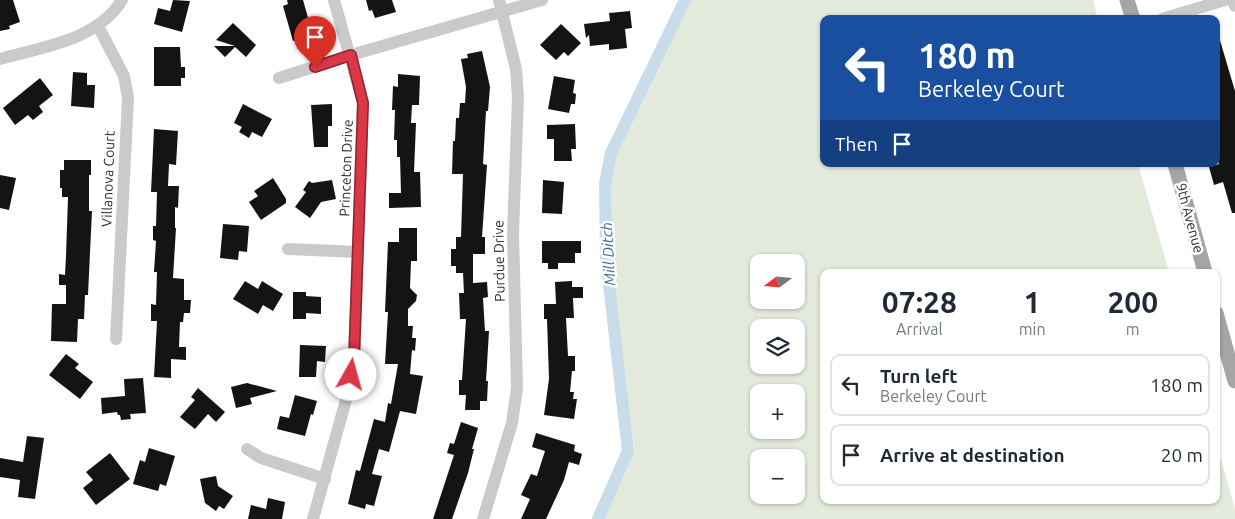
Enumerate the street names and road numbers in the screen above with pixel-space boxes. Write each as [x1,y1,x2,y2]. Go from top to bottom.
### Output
street label: Princeton Drive [336,119,356,217]
street label: Villanova Court [98,130,118,227]
street label: 9th Avenue [1173,181,1207,255]
street label: Purdue Drive [490,220,508,302]

